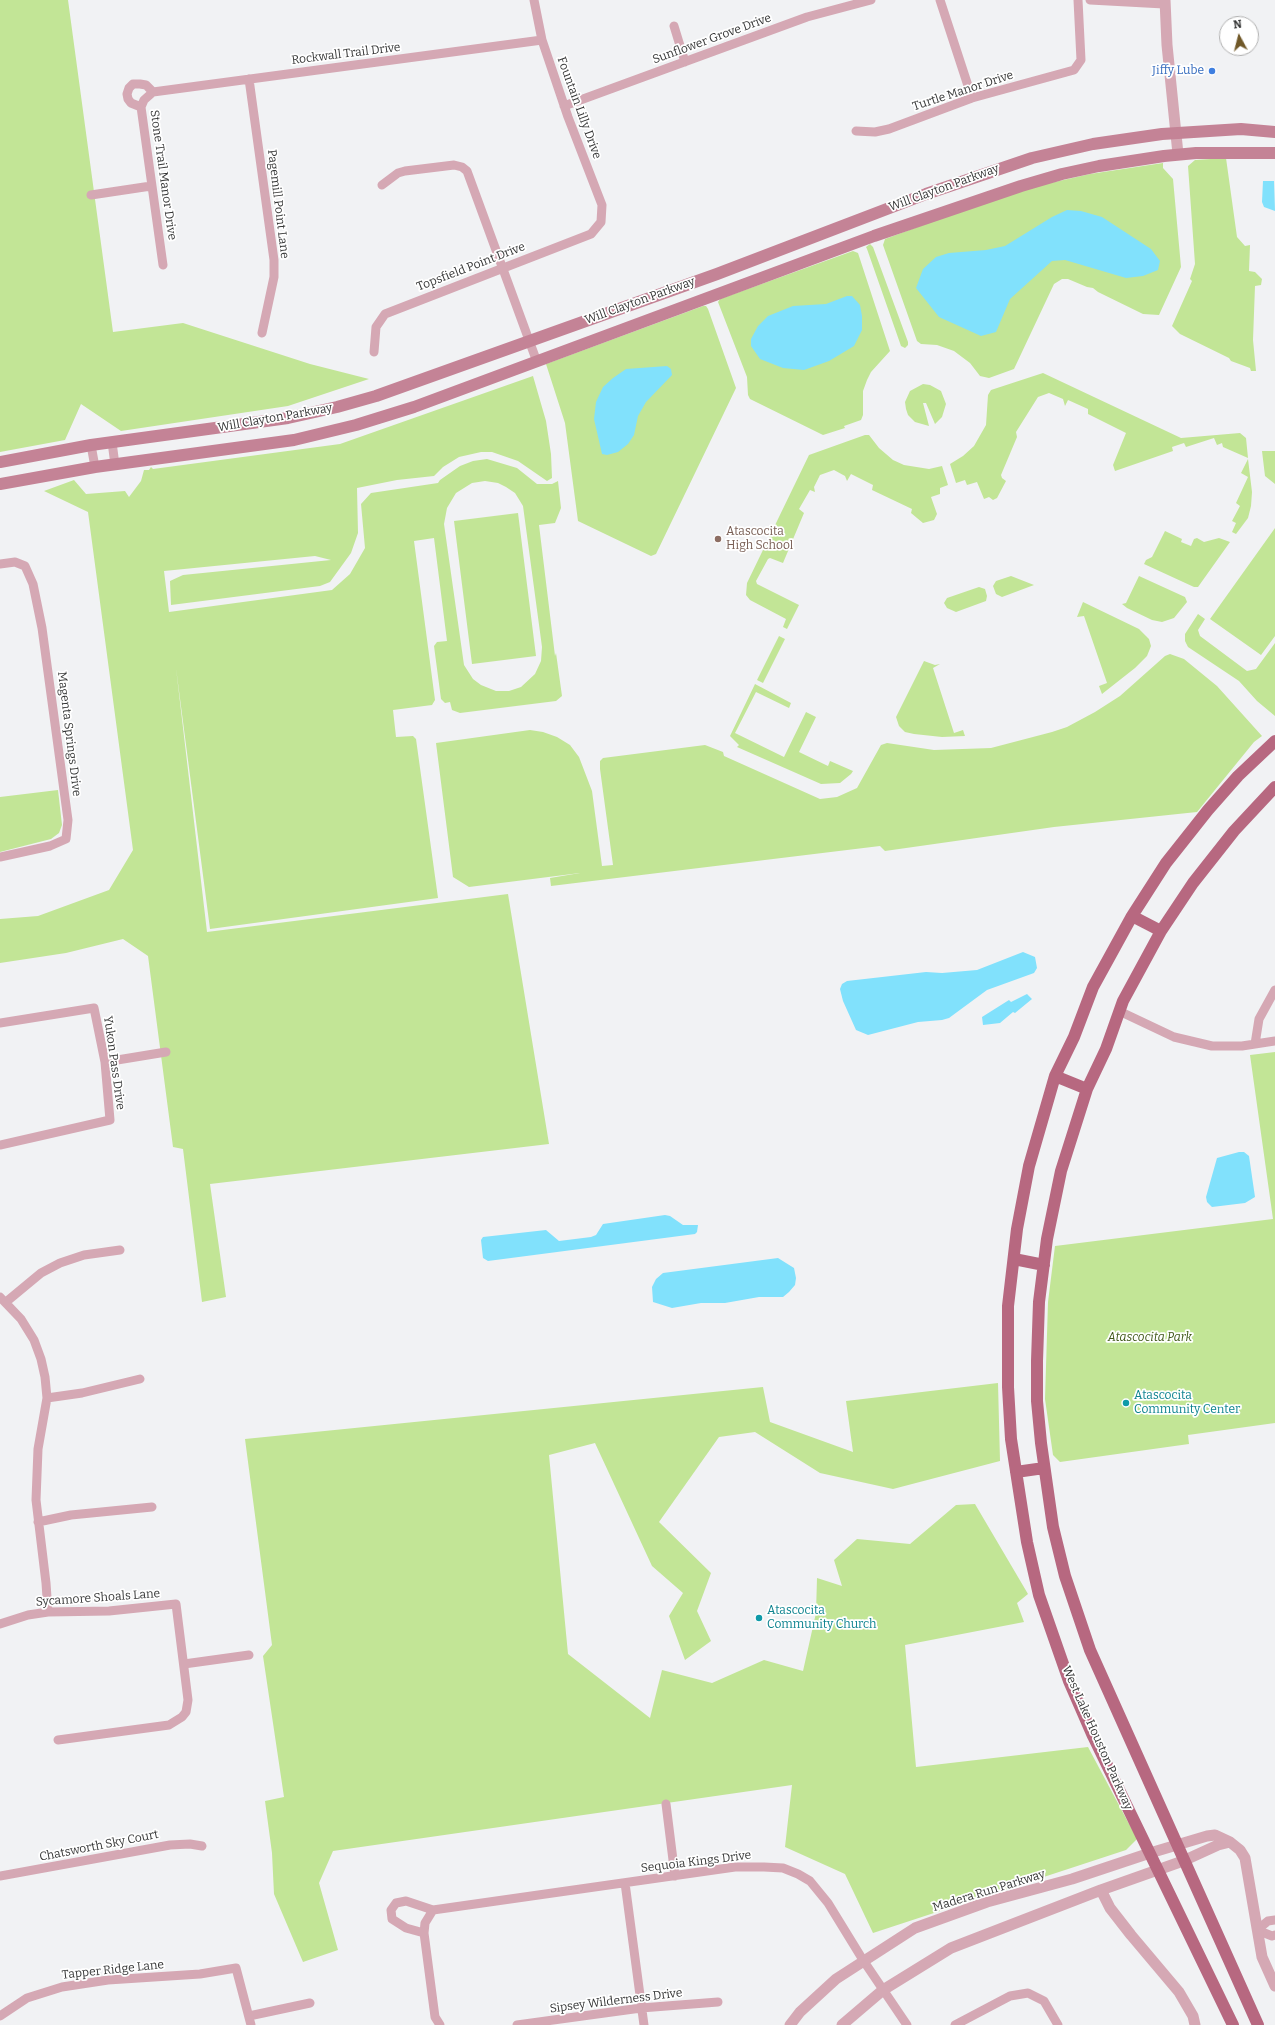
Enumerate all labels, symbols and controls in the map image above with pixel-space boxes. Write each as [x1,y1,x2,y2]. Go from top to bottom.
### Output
street label: Sunflower Grove Drive [651,11,773,67]
north arrow [1219,16,1259,56]
text: N [1233,18,1243,32]
street label: Rockwall Trail Drive [291,40,401,68]
street label: Fountain Lilly Drive [554,55,604,161]
place label: Jiffy Lube [1152,64,1204,78]
marker: Jiffy Lube [1207,66,1217,76]
street label: Turtle Manor Drive [911,68,1015,114]
street label: Stone Trail Manor Drive [147,109,179,241]
street label: Pagemill Point Lane [264,149,292,259]
street label: Will Clayton Parkway [887,161,1001,215]
street label: Topsfield Point Drive [415,240,527,294]
street label: Will Clayton Parkway [583,274,697,328]
street label: Will Clayton Parkway [217,401,333,435]
place label: Atascocita High School [726,525,793,553]
marker: Atascocita High School [713,534,723,544]
street label: Magenta Springs Drive [54,671,84,797]
street label: Yukon Pass Drive [100,1015,128,1111]
park label: Atascocita Park [1108,1331,1192,1345]
place label: Atascocita Community Center [1134,1389,1240,1417]
marker: Atascocita Community Center [1121,1398,1131,1408]
street label: Sycamore Shoals Lane [35,1586,161,1610]
place label: Atascocita Community Church [767,1604,877,1632]
marker: Atascocita Community Church [754,1613,764,1623]
street label: West Lake Houston Parkway [1059,1664,1135,1812]
street label: Chatsworth Sky Court [38,1827,160,1865]
street label: Sequoia Kings Drive [640,1848,752,1876]
street label: Madera Run Parkway [931,1867,1047,1915]
street label: Tapper Ridge Lane [61,1957,165,1983]
street label: Sipsey Wilderness Drive [549,1986,683,2016]

